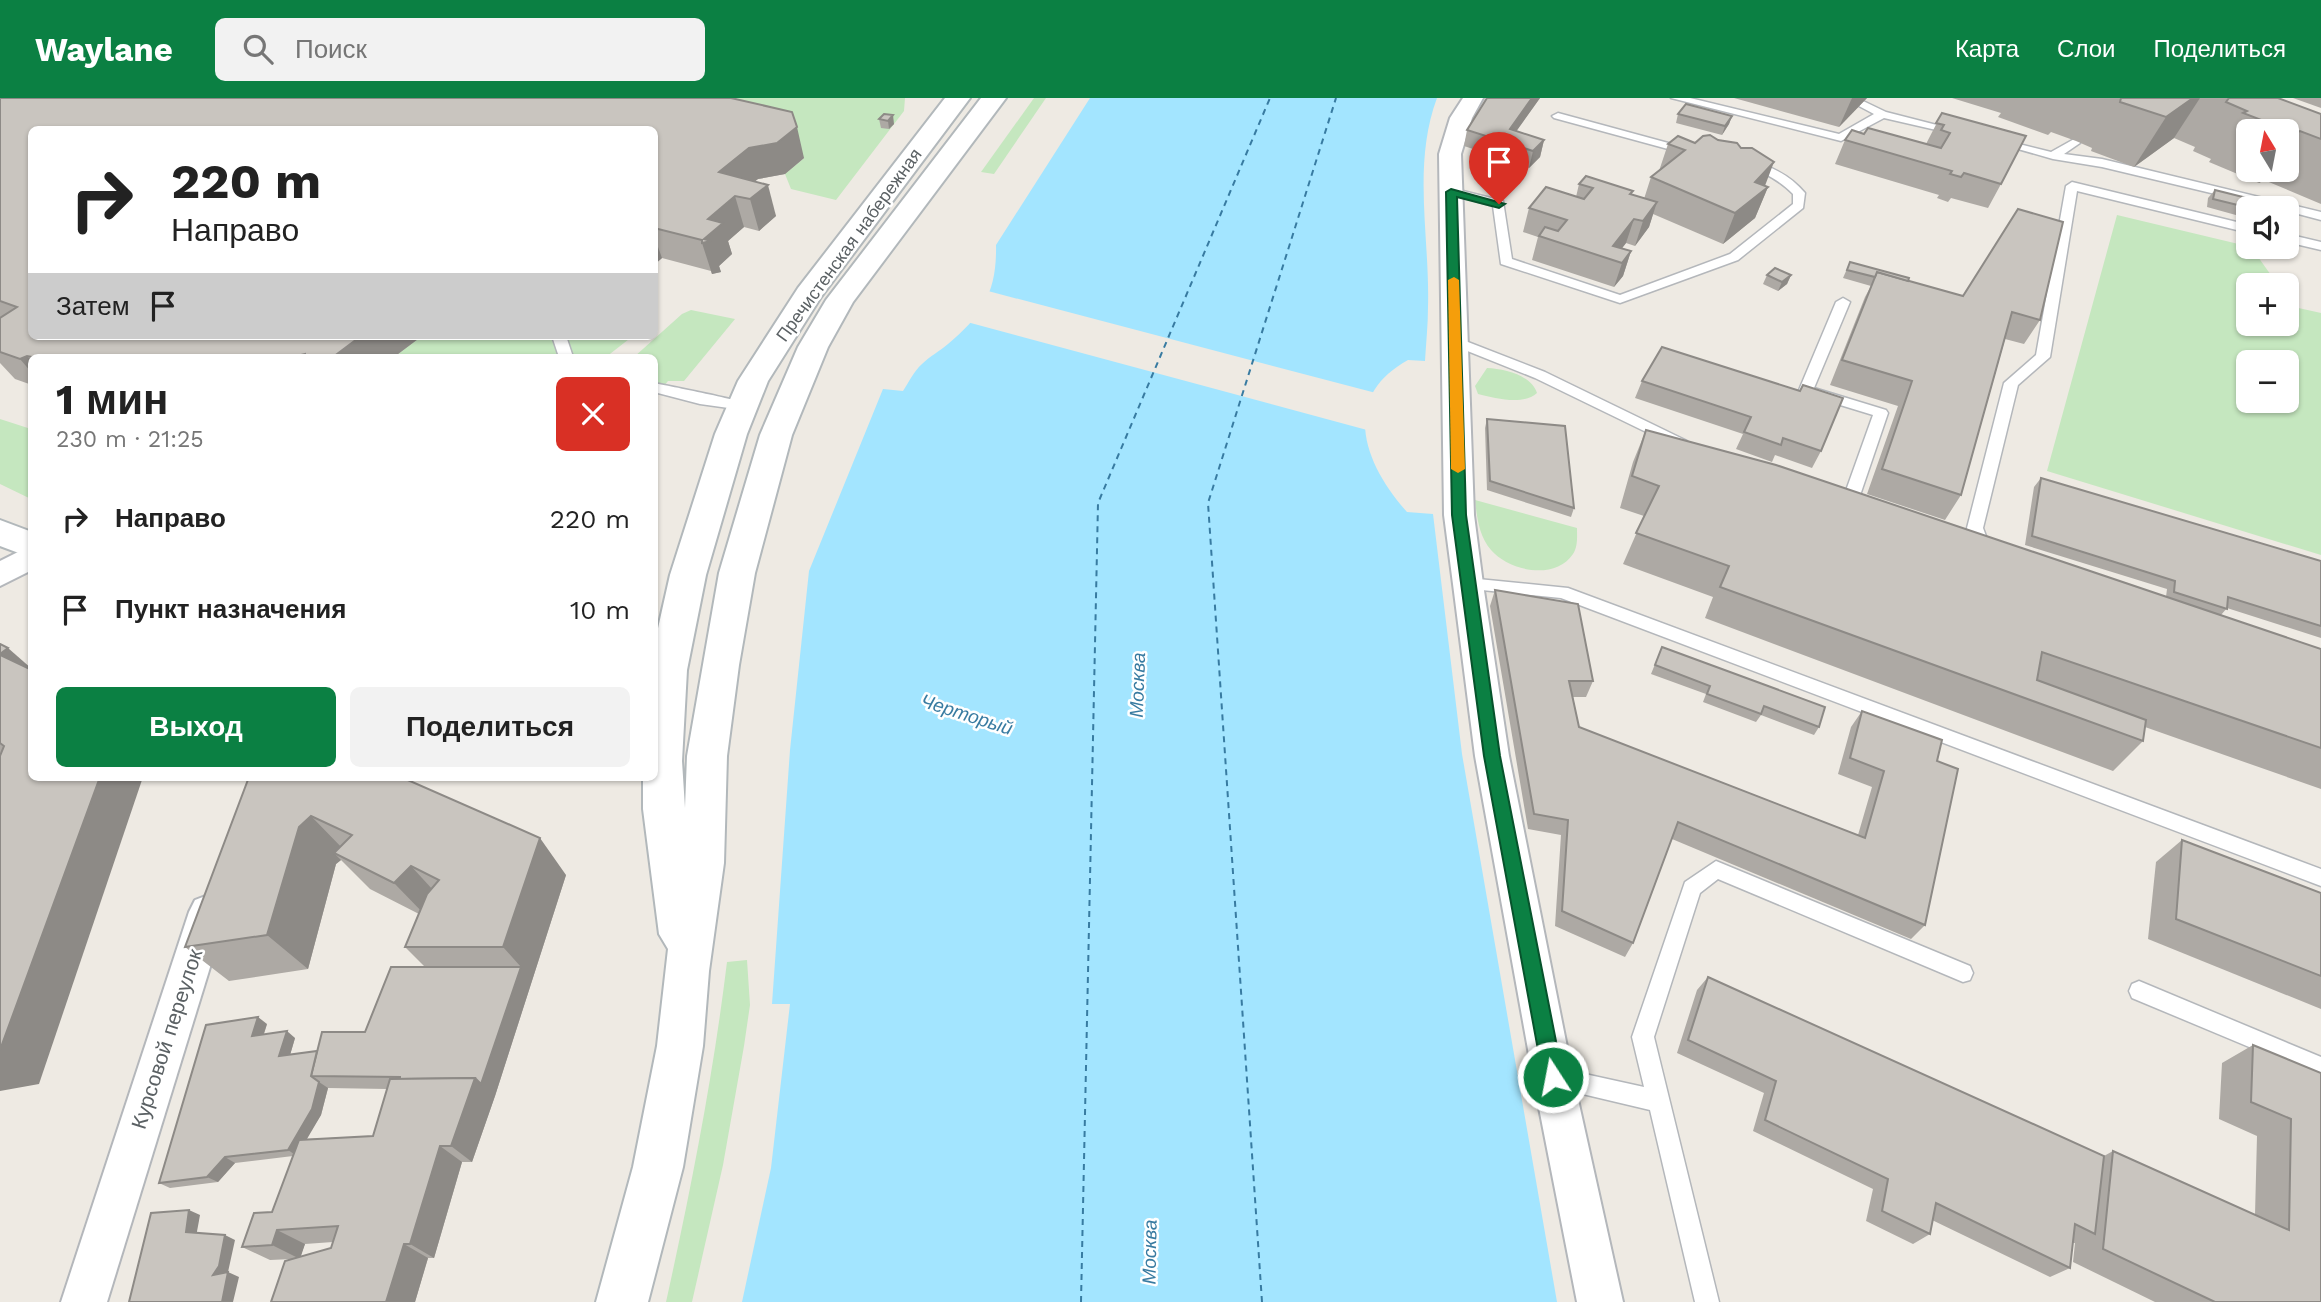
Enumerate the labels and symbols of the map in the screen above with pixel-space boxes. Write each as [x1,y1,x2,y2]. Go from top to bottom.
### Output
north arrow [2236,119,2300,182]
pin [1469,132,1529,204]
street label: Пречистенская набережная [771,144,926,345]
water label: Москва [1125,652,1150,718]
water label: Черторый [918,689,1016,740]
street label: Курсовой переулок [126,945,208,1132]
position arrow [1516,1040,1590,1114]
water label: Москва [1137,1219,1162,1285]

